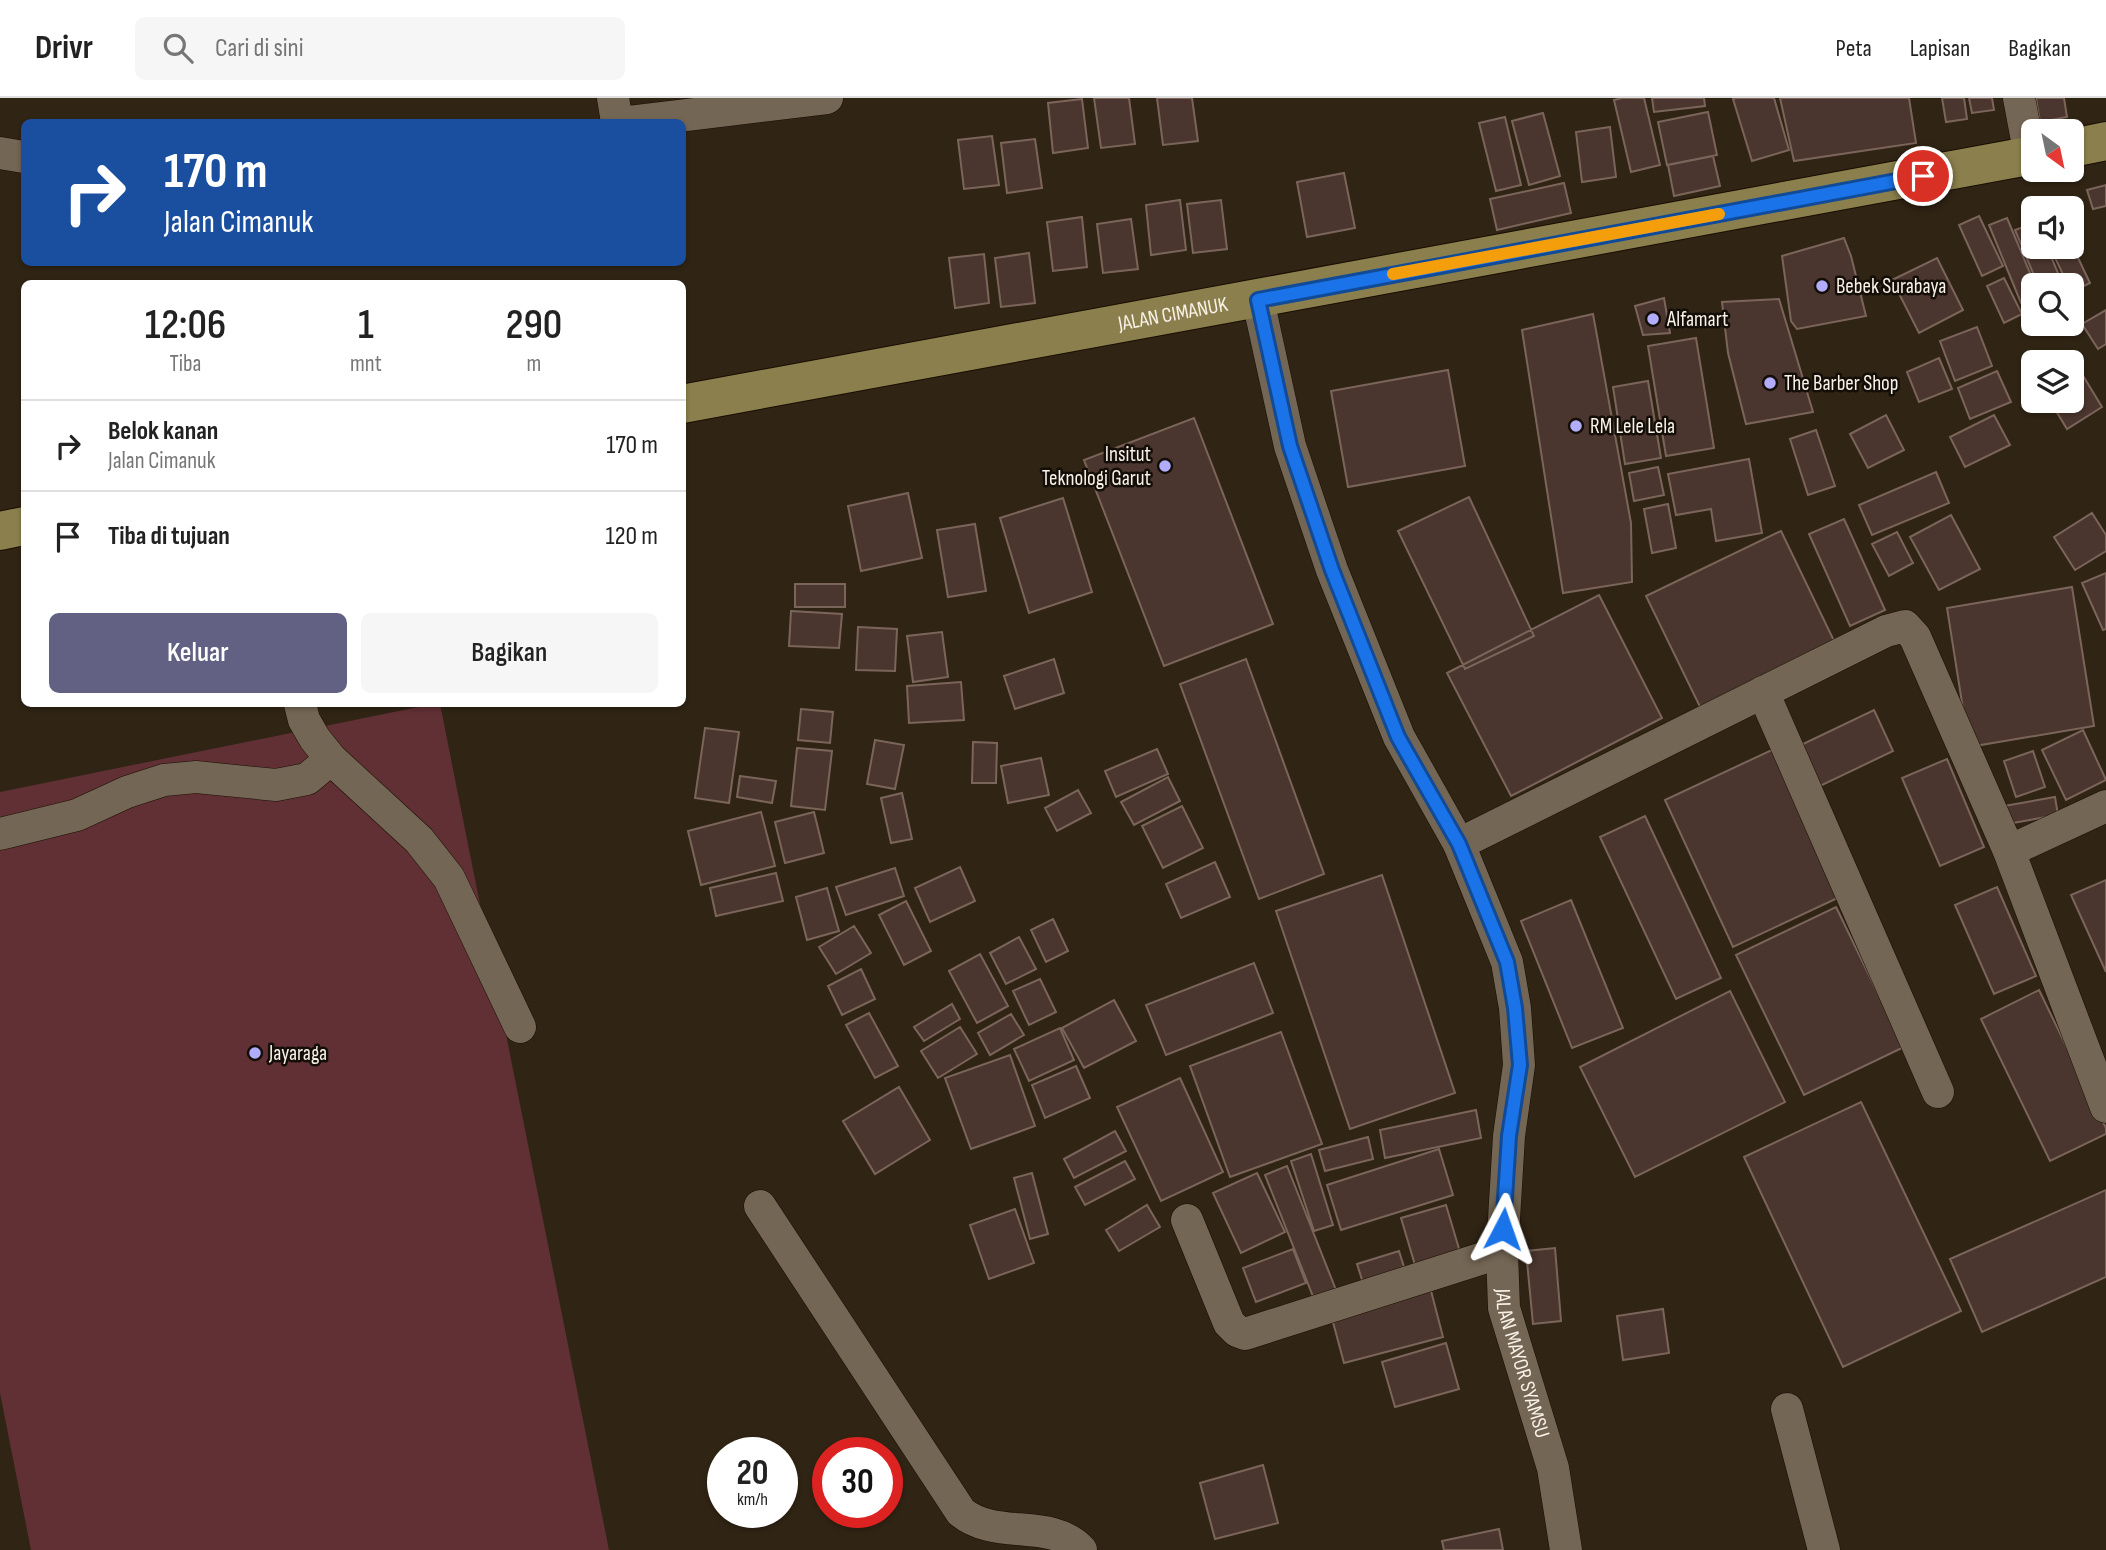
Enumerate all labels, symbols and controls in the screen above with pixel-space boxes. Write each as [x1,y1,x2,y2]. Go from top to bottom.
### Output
search box [135,17,625,80]
text: Drivr [35,28,93,68]
icon: search [159,29,197,67]
text: Cari di sini [215,33,304,64]
text: Peta [1836,34,1872,63]
text: Lapisan [1910,34,1970,63]
text: Bagikan [2008,34,2071,63]
north arrow [2021,119,2084,182]
map controls [2021,119,2084,413]
text: 170 m [164,143,268,202]
pin [1893,146,1953,206]
icon: right [49,147,140,238]
icon: arrive [1904,157,1942,195]
button: sound [2021,196,2084,259]
text: Jalan Cimanuk [164,203,314,242]
button: search [2021,273,2084,336]
place label: Bebek Surabaya [1836,274,1946,299]
marker: Bebek Surabaya [1814,278,1830,294]
street label: JALAN CIMANUK [1115,291,1230,336]
text: 12:06 [145,300,226,351]
text: 1 [358,300,374,351]
text: 290 [506,300,562,351]
place label: Alfamart [1666,307,1728,332]
marker: Alfamart [1645,311,1661,327]
text: Tiba [169,350,201,378]
text: mnt [350,350,382,378]
text: m [526,350,541,378]
button: layers [2021,350,2084,413]
place label: The Barber Shop [1784,371,1899,396]
marker: The Barber Shop [1762,375,1778,391]
place label: RM Lele Lela [1590,414,1675,439]
text: Belok kanan [108,416,218,447]
marker: RM Lele Lela [1568,418,1584,434]
icon: right [49,427,87,465]
text: 170 m [606,430,658,461]
place label: Insitut Teknologi Garut [1042,442,1151,491]
text: Jalan Cimanuk [108,447,216,475]
marker: Insitut Teknologi Garut [1157,458,1173,474]
icon: arrive [49,518,87,556]
text: Tiba di tujuan [108,521,230,552]
text: 120 m [605,521,658,552]
button: Keluar [49,613,347,693]
button: Bagikan [361,613,658,693]
place label: Jayaraga [268,1041,327,1066]
marker: Jayaraga [247,1045,263,1061]
position arrow [1466,1192,1540,1266]
street label: JALAN MAYOR SYAMSU [1491,1287,1555,1441]
speed limit sign: 30 [812,1437,903,1528]
text: 20 [737,1452,769,1495]
text: km/h [737,1489,768,1510]

